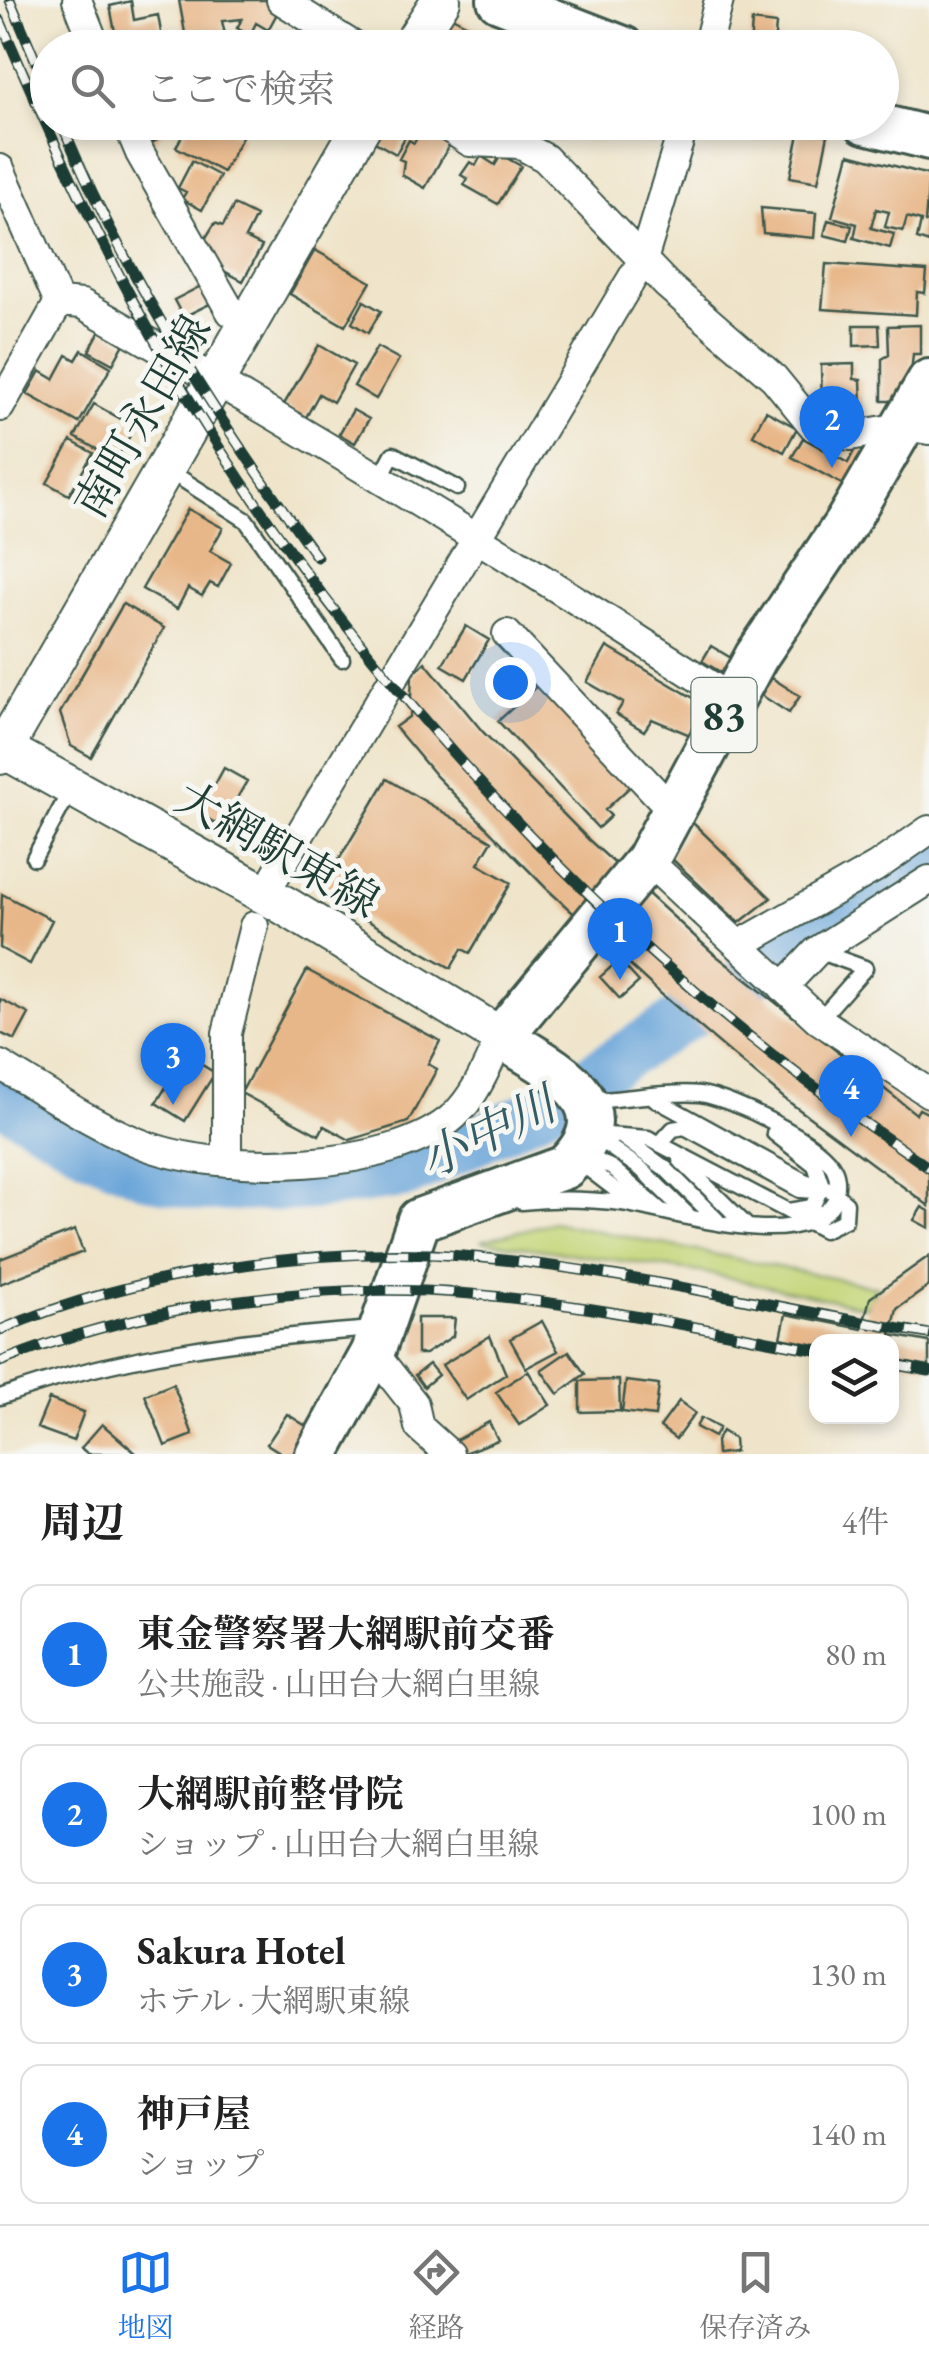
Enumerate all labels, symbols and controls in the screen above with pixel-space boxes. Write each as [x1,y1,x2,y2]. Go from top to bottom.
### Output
search box [30,30,899,140]
icon: search [65,58,120,113]
text: ここで検索 [145,64,335,113]
street label: 南町永田線 [61,304,223,528]
pin: 2 [800,386,864,468]
your location [485,657,536,708]
road number: 83 [692,678,756,752]
street label: 大網駅東線 [166,768,390,930]
pin: 1 [588,898,652,980]
pin: 3 [140,1022,206,1105]
pin: 4 [818,1054,884,1137]
water label: 小中川 [409,1070,570,1191]
map controls [809,1334,899,1424]
button: layers [809,1334,899,1424]
text: 周辺 [40,1495,124,1550]
text: 4件 [842,1501,889,1543]
text: 東金警察署大網駅前交番 [137,1609,555,1658]
text: 1 [66,1633,83,1675]
text: 80 m [825,1633,887,1675]
text: 公共施設 · 山田台大網白里線 [137,1663,540,1705]
text: 大網駅前整骨院 [137,1769,403,1818]
text: 2 [66,1793,83,1835]
text: 100 m [810,1793,887,1835]
text: ショップ · 山田台大網白里線 [137,1823,540,1865]
text: Sakura Hotel [137,1926,346,1975]
text: 3 [66,1953,83,1995]
text: 130 m [810,1953,887,1995]
text: ホテル · 大網駅東線 [137,1980,411,2022]
text: 神戸屋 [137,2089,251,2138]
text: 4 [66,2113,83,2155]
text: 140 m [810,2113,887,2155]
text: ショップ [137,2143,264,2185]
tab: 地図 [117,2245,174,2345]
tab: 経路 [408,2245,465,2345]
tab: 保存済み [699,2245,812,2345]

